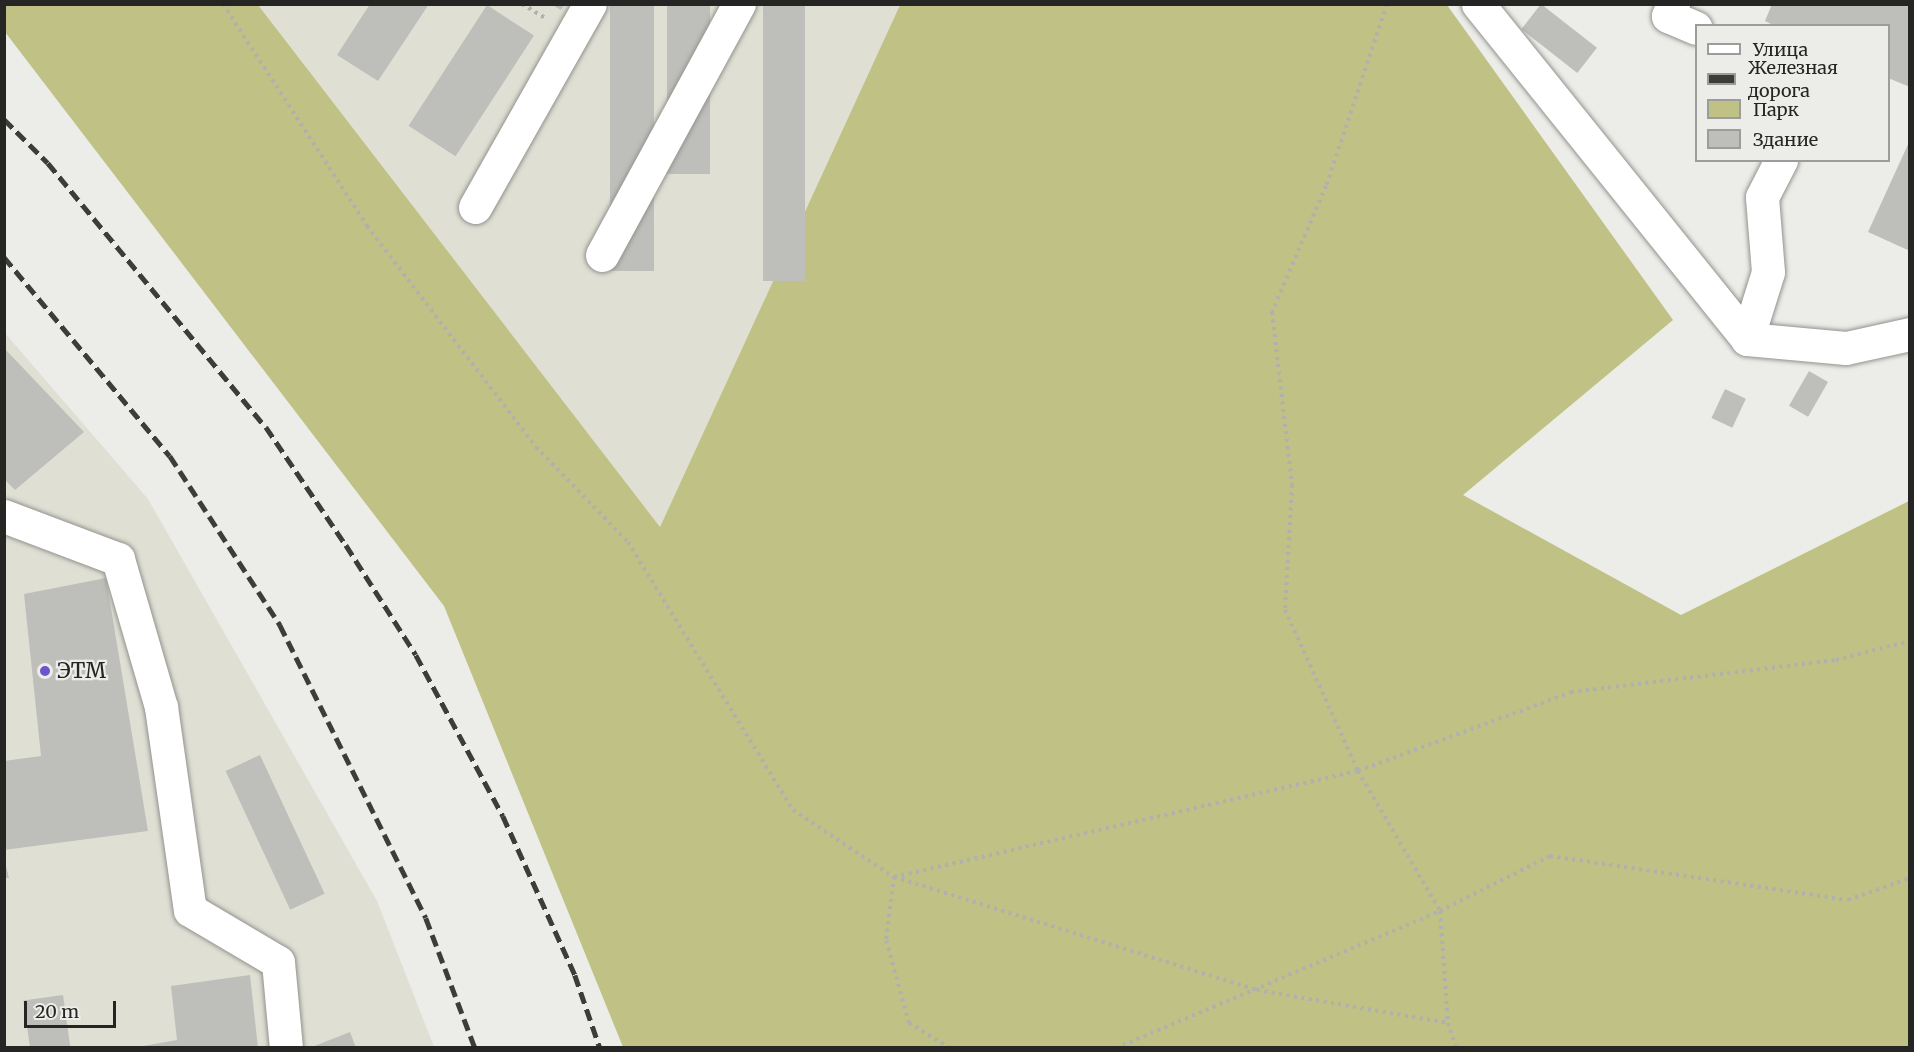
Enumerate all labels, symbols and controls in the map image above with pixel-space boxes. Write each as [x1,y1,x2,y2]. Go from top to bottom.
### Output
legend [1695,24,1890,162]
text: Улица [1753,38,1808,61]
text: Железная дорога [1748,56,1838,102]
text: Парк [1753,98,1799,121]
text: Здание [1753,128,1818,151]
place label: ЭТМ [57,658,106,684]
marker: ЭТМ [38,664,52,678]
scale bar [27,989,118,1027]
text: 20 m [35,1000,79,1023]

